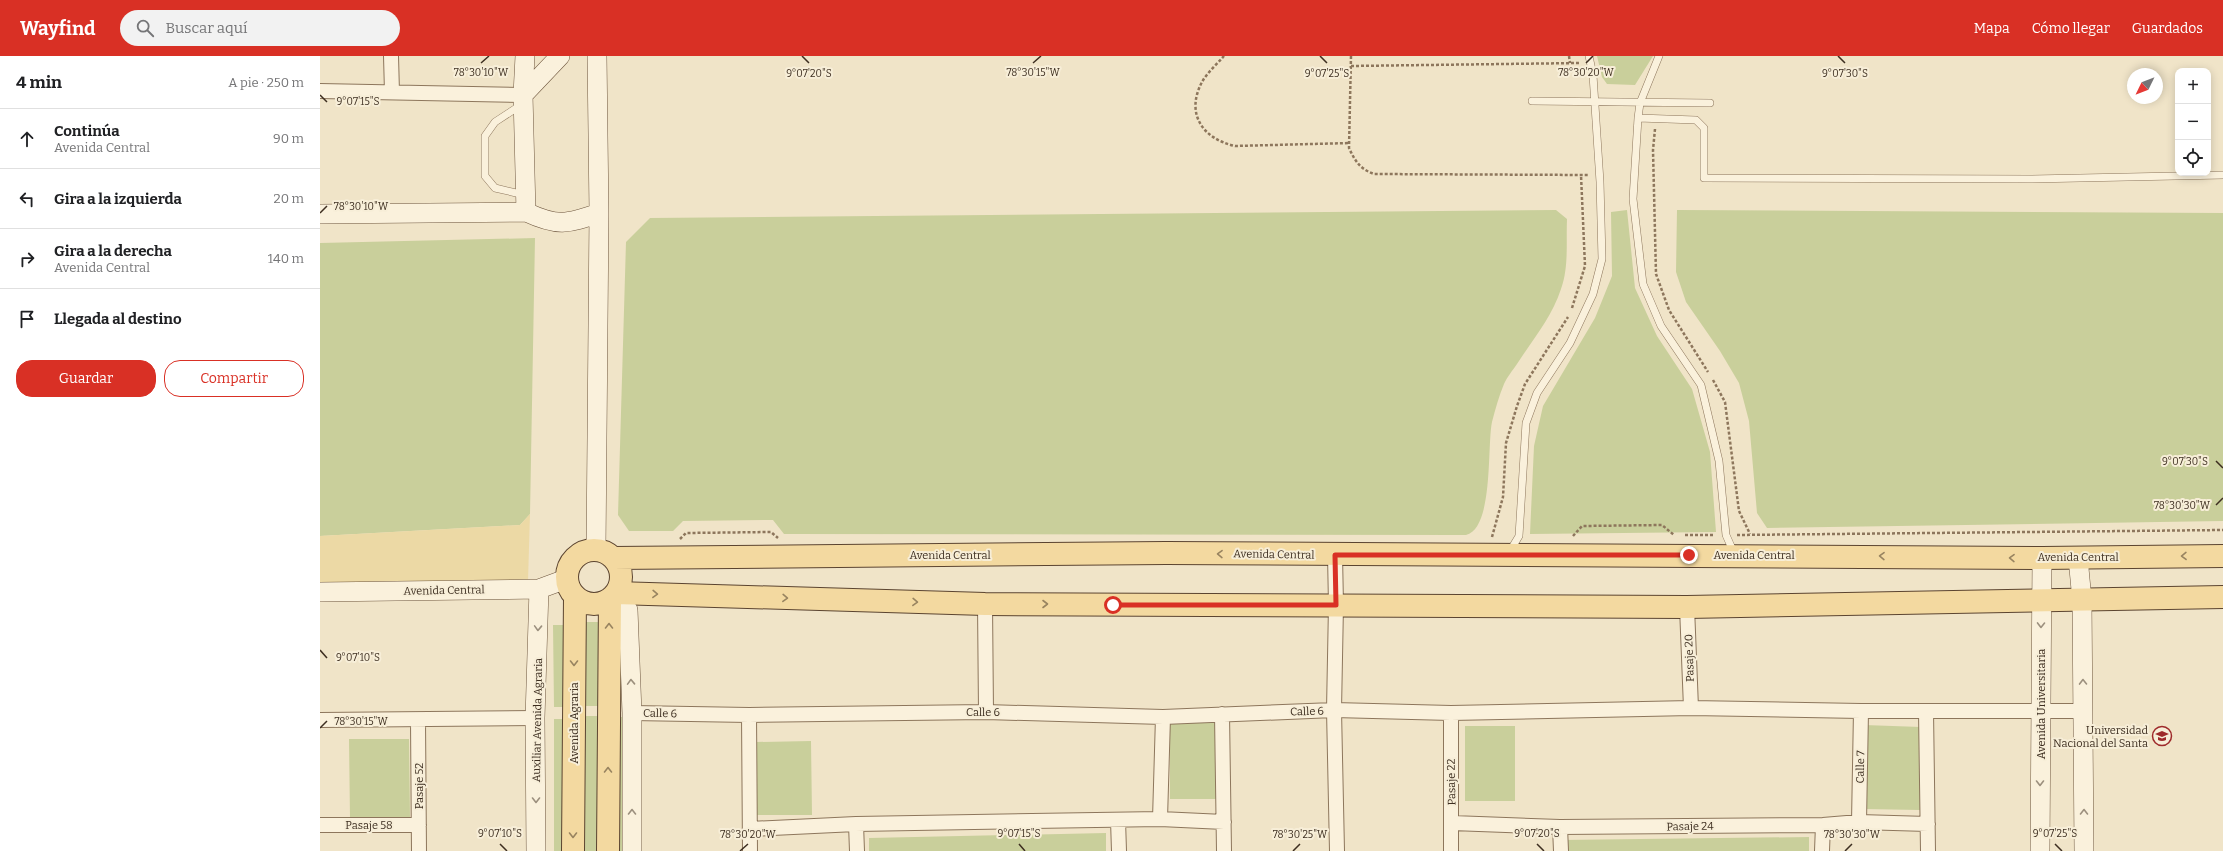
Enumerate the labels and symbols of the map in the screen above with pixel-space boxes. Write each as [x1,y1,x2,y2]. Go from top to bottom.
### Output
text: 78°30'10"W [454,67,509,79]
text: 78°30'15"W [1006,67,1060,79]
text: 78°30'20"W [1558,67,1615,79]
text: 9°07'20"S [786,68,832,80]
text: 9°07'25"S [1305,68,1349,80]
text: 9°07'30"S [1822,68,1868,80]
north arrow [2127,68,2163,104]
text: 9°07'15"S [336,96,380,108]
text: 78°30'10"W [334,201,389,213]
text: 9°07'30"S [2162,456,2208,468]
text: 78°30'30"W [2154,500,2211,512]
route end [1680,546,1698,564]
street label: Avenida Central [1233,547,1315,562]
street label: Avenida Central [909,549,991,562]
street label: Avenida Central [1713,549,1795,562]
one-way arrow [1217,550,1223,558]
street label: Avenida Central [2037,551,2119,564]
one-way arrow [1879,552,1885,560]
one-way arrow [2181,552,2187,560]
one-way arrow [2009,553,2015,562]
street label: Avenida Central [403,583,485,598]
one-way arrow [652,590,658,598]
one-way arrow [782,594,788,602]
route start [1104,596,1122,614]
one-way arrow [912,598,918,606]
one-way arrow [1042,600,1048,608]
one-way arrow [2037,622,2045,628]
one-way arrow [605,623,613,629]
one-way arrow [534,625,542,631]
street label: Pasaje 20 [1682,634,1697,682]
street label: Avenida Universitaria [2035,649,2048,759]
text: 9°07'10"S [336,652,380,664]
street label: Auxiliar Avenida Agraria [530,658,545,782]
one-way arrow [570,660,578,666]
one-way arrow [627,679,635,685]
one-way arrow [2079,679,2087,685]
street label: Avenida Agraria [568,682,581,764]
street label: Calle 6 [1290,704,1324,719]
street label: Calle 6 [966,706,1000,719]
street label: Calle 6 [643,707,677,720]
text: 78°30'15"W [334,716,388,728]
place label: Universidad Nacional del Santa [2053,724,2148,750]
school or university icon: Universidad Nacional del Santa [2151,725,2173,747]
street label: Calle 7 [1854,750,1867,784]
street label: Pasaje 22 [1445,759,1458,805]
street label: Pasaje 52 [413,763,426,809]
one-way arrow [604,767,612,773]
one-way arrow [2036,780,2044,786]
one-way arrow [532,797,540,803]
one-way arrow [628,809,636,815]
one-way arrow [2080,809,2088,815]
street label: Pasaje 58 [345,819,393,832]
street label: Pasaje 24 [1666,820,1714,833]
text: 9°07'10"S [478,828,522,840]
text: 9°07'15"S [997,828,1041,840]
text: 9°07'20"S [1514,828,1560,840]
text: 9°07'25"S [2033,828,2077,840]
text: 78°30'20"W [720,829,777,841]
text: 78°30'25"W [1273,829,1328,841]
text: 78°30'30"W [1824,829,1881,841]
one-way arrow [569,832,577,838]

